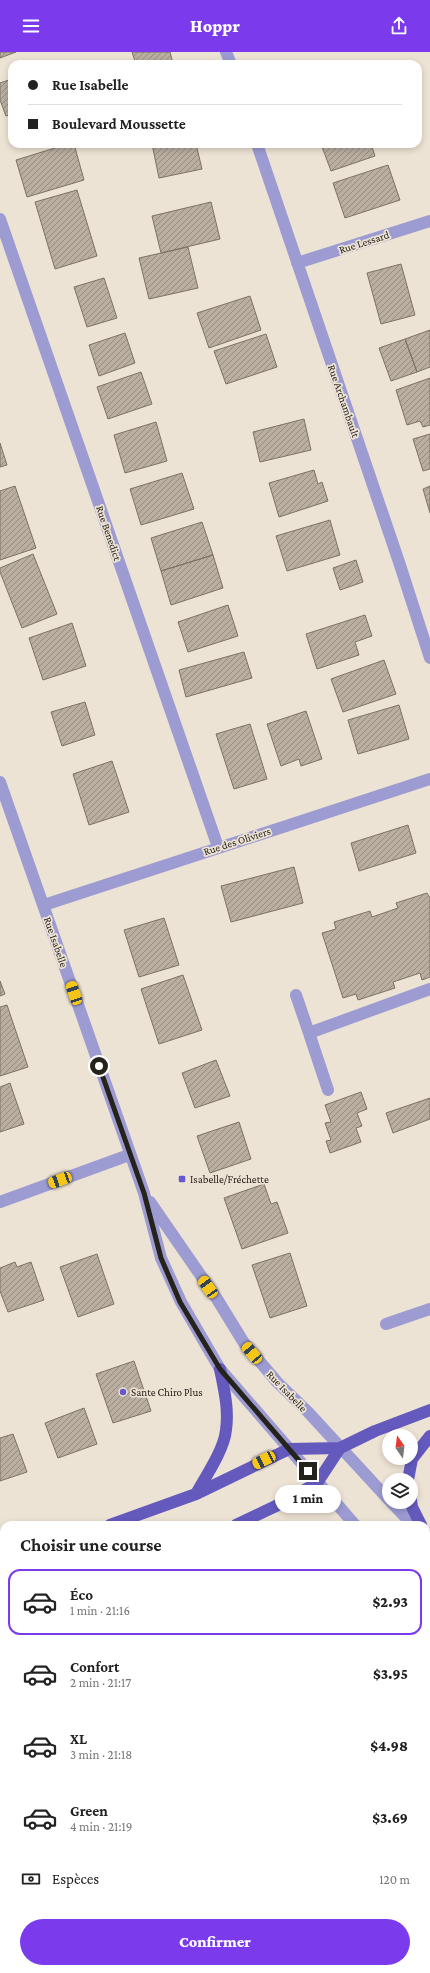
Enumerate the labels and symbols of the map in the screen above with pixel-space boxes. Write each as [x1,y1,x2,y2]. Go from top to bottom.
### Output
street label: Rue Lessard [337,228,391,256]
street label: Rue Archambault [326,363,362,439]
street label: Rue Benedict [94,504,124,562]
street label: Rue des Oliviers [202,825,272,857]
street label: Rue Isabelle [42,915,70,969]
car [64,980,84,1006]
route start [90,1057,108,1075]
car [47,1170,73,1190]
place label: Isabelle/Fréchette [190,1173,269,1185]
marker: Isabelle/Fréchette [177,1174,187,1184]
car [196,1274,220,1300]
car [240,1340,264,1366]
street label: Rue Isabelle [264,1368,310,1414]
place label: Sante Chiro Plus [131,1386,203,1398]
marker: Sante Chiro Plus [118,1387,128,1397]
north arrow [382,1429,418,1465]
car [251,1449,277,1471]
route end [299,1462,317,1480]
callout: 1 min [275,1485,341,1513]

